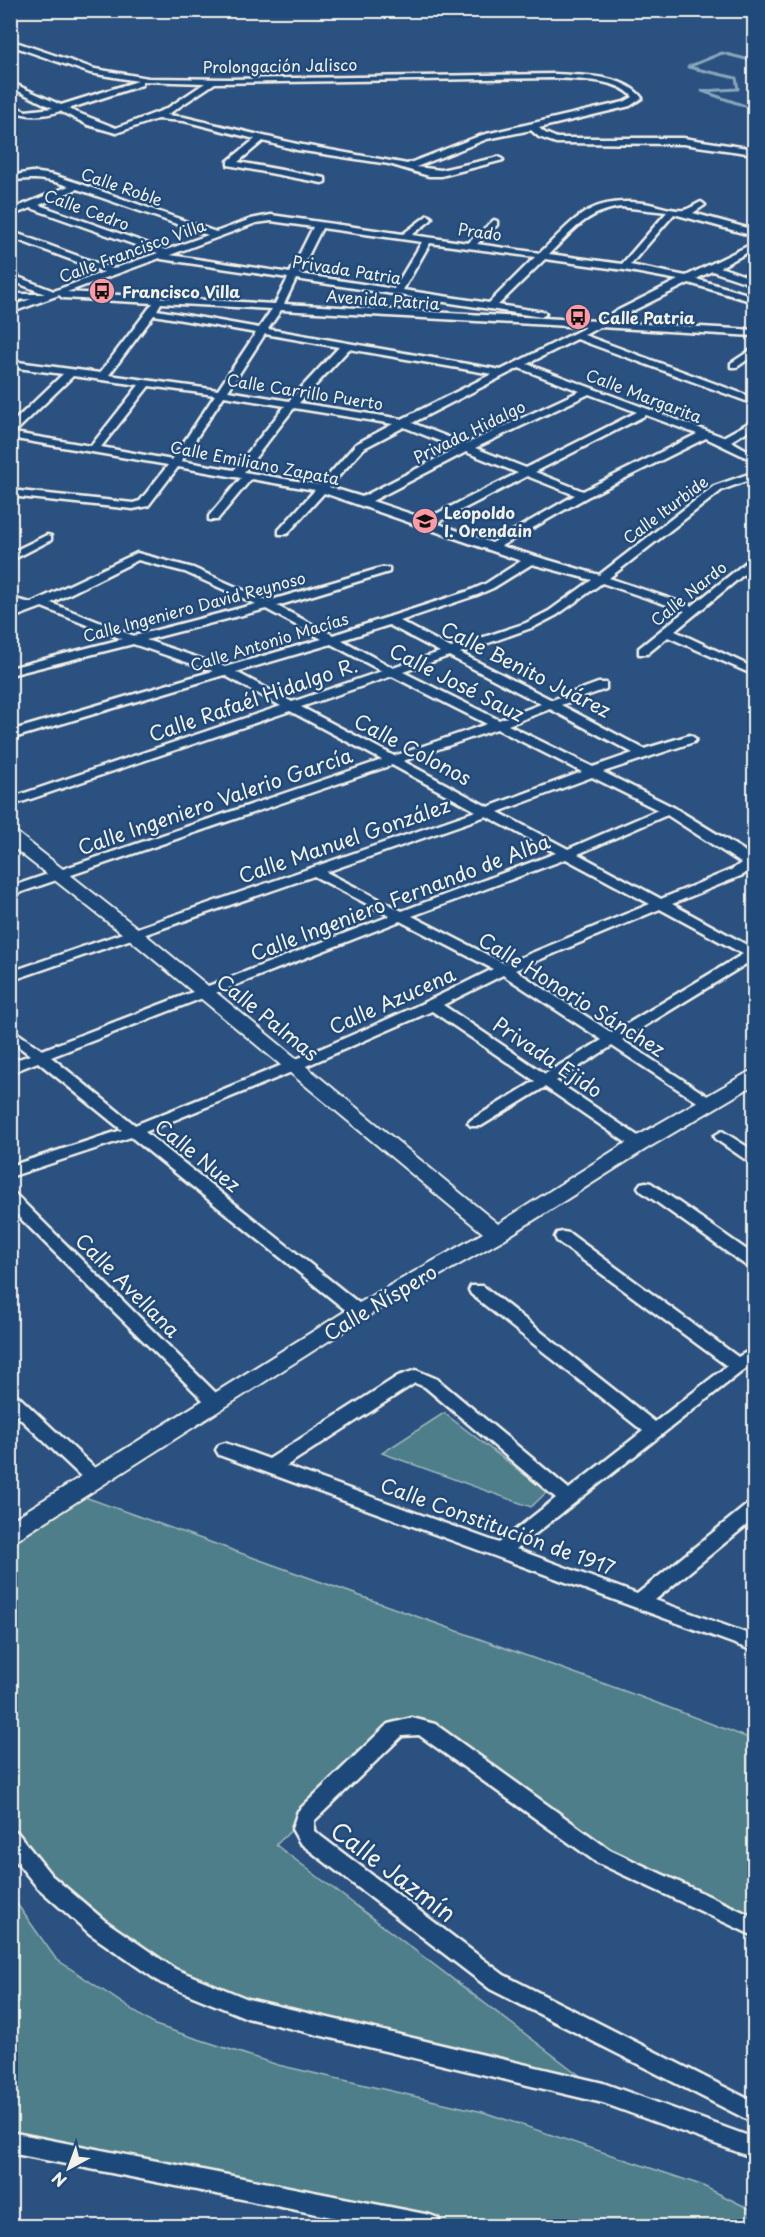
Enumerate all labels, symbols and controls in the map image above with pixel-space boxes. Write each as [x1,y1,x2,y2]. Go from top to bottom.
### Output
street label: Prolongación Jalisco [202,52,358,78]
street label: Calle Roble [78,161,166,211]
street label: Calle Cedro [41,182,133,236]
street label: Calle Francisco Villa [55,212,209,288]
street label: Prado [456,216,504,246]
street label: Privada Patria [291,249,403,289]
bus stop icon: Francisco Villa [87,276,117,306]
place label: Francisco Villa [122,279,240,303]
street label: Avenida Patria [325,283,441,315]
bus stop icon: Calle Patria [563,302,593,332]
place label: Calle Patria [598,305,695,329]
street label: Calle Margarita [583,362,705,428]
street label: Calle Carrillo Puerto [225,367,385,415]
street label: Privada Hidalgo [409,394,529,468]
street label: Calle Emiliano Zapata [168,434,342,490]
street label: Calle Iturbide [617,469,713,549]
place label: Leopoldo I. Orendain [444,500,532,542]
school or university icon: Leopoldo I. Orendain [410,506,440,536]
street label: Calle Nardo [645,555,731,631]
street label: Calle Ingeniero David Reynoso [80,565,308,647]
street label: Calle Antonio Macías [187,605,351,677]
street label: Calle Benito Juárez [436,613,616,725]
street label: Calle José Sauz [384,635,530,729]
street label: Calle Rafaél Hidalgo R. [145,649,361,749]
street label: Calle Colonos [349,706,477,792]
street label: Calle Ingeniero Valerio García [74,740,357,862]
street label: Calle Manuel González [234,790,454,890]
street label: Calle Ingeniero Fernando de Alba [246,826,555,968]
street label: Calle Honorio Sánchez [473,924,671,1064]
street label: Calle Azucena [324,958,461,1041]
street label: Calle Palmas [210,966,326,1068]
street label: Privada Ejido [487,1009,609,1105]
street label: Calle Nuez [149,1111,247,1199]
street label: Calle Avellana [69,1226,187,1344]
street label: Calle Níspero [318,1256,442,1348]
street label: Calle Constitución de 1917 [376,1469,620,1583]
street label: Calle Jazmín [324,1812,464,1930]
north arrow [39,2138,99,2198]
text: N [46,2167,71,2193]

